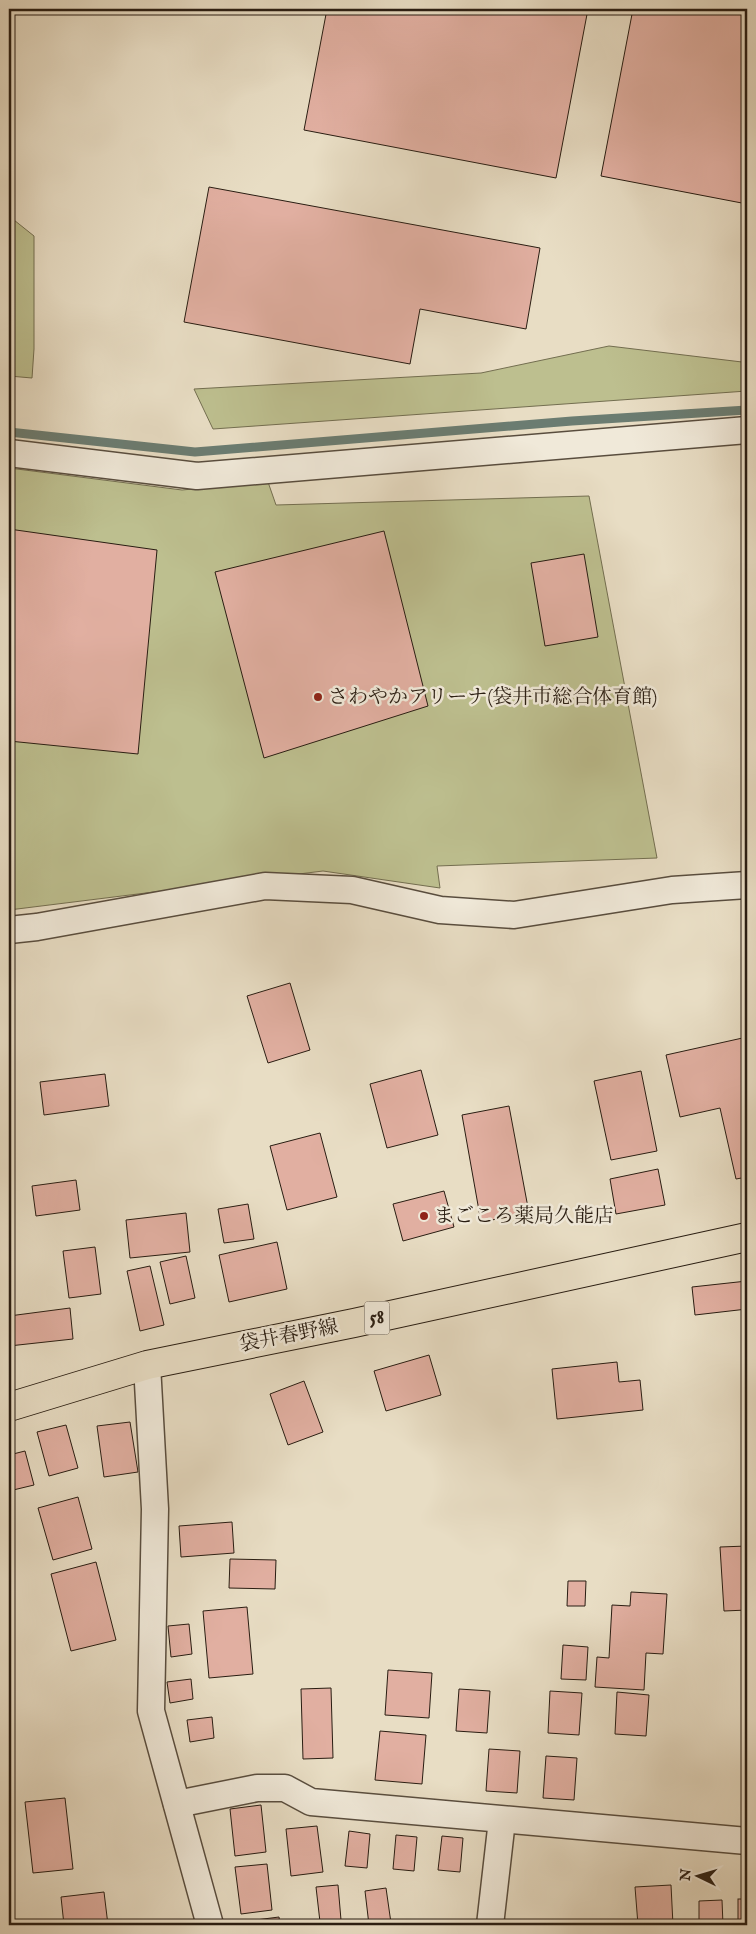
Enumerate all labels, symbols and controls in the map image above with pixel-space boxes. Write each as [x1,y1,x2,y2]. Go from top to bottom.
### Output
place label: さわやかアリーナ(袋井市総合体育館) [328,685,657,710]
marker: さわやかアリーナ(袋井市総合体育館) [312,691,324,703]
place label: まごころ薬局久能店 [434,1204,614,1229]
marker: まごころ薬局久能店 [418,1210,430,1222]
road number: 58 [364,1302,390,1335]
street label: 袋井春野線 [238,1314,340,1358]
north arrow [674,1852,724,1902]
text: N [676,1868,696,1883]

